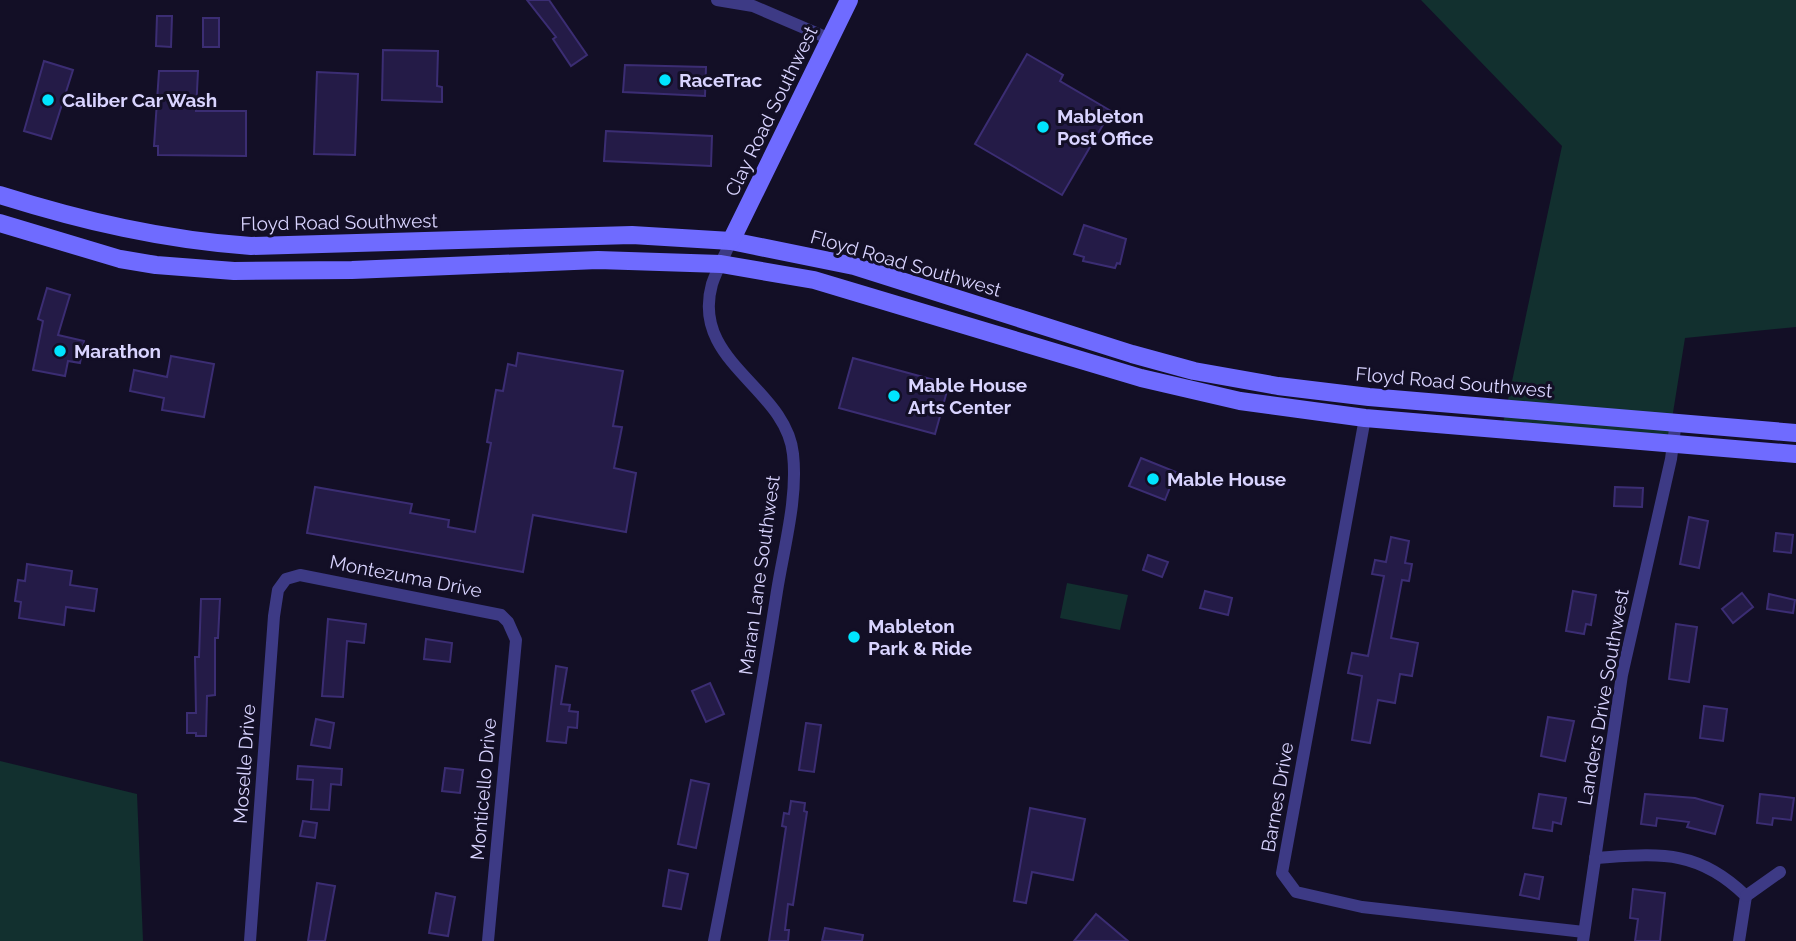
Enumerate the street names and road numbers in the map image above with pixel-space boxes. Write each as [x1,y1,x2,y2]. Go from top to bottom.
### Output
street label: Clay Road Southwest [720,22,822,200]
street label: Floyd Road Southwest [240,209,439,235]
street label: Floyd Road Southwest [808,225,1005,301]
street label: Floyd Road Southwest [1355,362,1554,402]
street label: Maran Lane Southwest [734,473,784,676]
street label: Montezuma Drive [328,550,484,602]
street label: Landers Drive Southwest [1573,586,1633,807]
street label: Moselle Drive [229,703,259,825]
street label: Monticello Drive [466,717,500,861]
street label: Barnes Drive [1257,740,1297,854]

